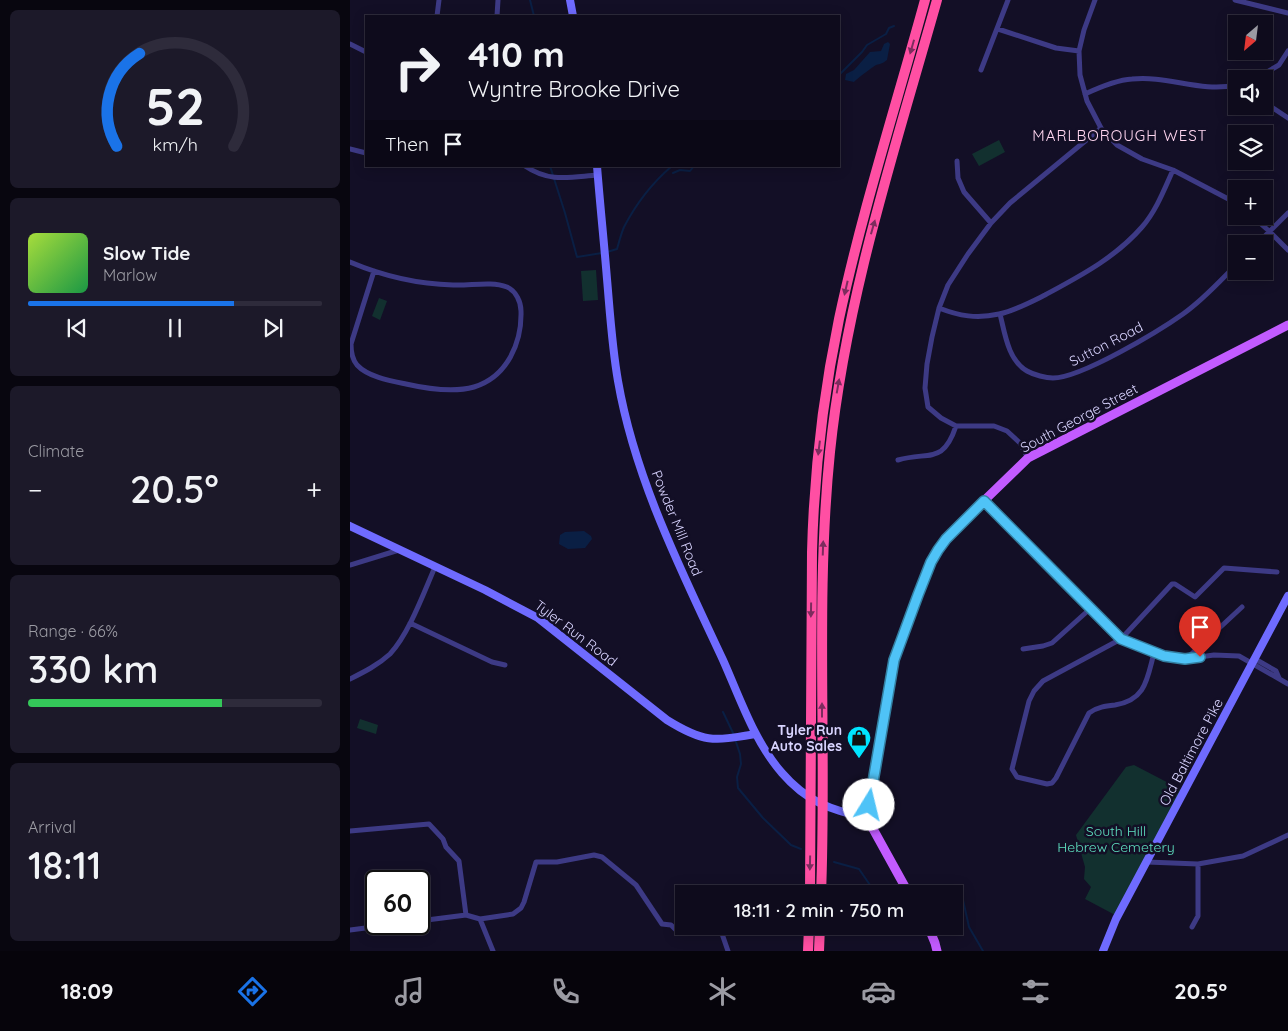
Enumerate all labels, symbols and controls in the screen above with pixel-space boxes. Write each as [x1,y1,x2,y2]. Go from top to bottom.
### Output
north arrow [1228,15,1272,60]
map controls [1228,15,1273,280]
text: 410 m [468,32,565,76]
icon: right [385,35,450,100]
one-way arrow [908,40,916,55]
button: sound [1228,70,1273,115]
text: 52 [145,73,205,138]
text: Wyntre Brooke Drive [468,75,680,103]
button: layers [1228,125,1273,170]
district label: MARLBOROUGH WEST [1032,126,1208,145]
icon: arrive [439,130,467,158]
text: Then [385,132,429,156]
text: km/h [152,133,198,155]
button: + [1228,180,1273,225]
one-way arrow [869,220,877,235]
button: − [1228,235,1273,280]
text: Slow Tide [103,241,191,265]
text: Marlow [103,265,157,285]
one-way arrow [842,281,850,296]
icon: previous [63,314,91,342]
icon: pause [161,314,189,342]
icon: next [259,314,287,342]
street label: Sutton Road [1066,318,1146,370]
one-way arrow [835,377,843,393]
street label: South George Street [1017,379,1141,457]
one-way arrow [815,440,823,456]
text: Climate [28,441,84,461]
text: 20.5° [130,465,219,513]
street label: Powder Mill Road [648,468,706,578]
text: − [28,472,43,507]
text: + [306,472,322,507]
one-way arrow [819,539,827,555]
street label: Tyler Run Road [531,596,621,670]
one-way arrow [807,603,815,619]
pin [1179,606,1221,657]
icon: arrive [1186,613,1214,641]
text: Range · 66% [28,621,118,641]
text: 330 km [28,645,158,693]
street label: Old Baltimore Pike [1155,695,1227,809]
one-way arrow [818,702,826,718]
place label: Tyler Run Auto Sales [771,721,842,755]
shop icon: Tyler Run Auto Sales [846,725,872,759]
position arrow [842,778,894,830]
text: Arrival [28,817,76,837]
park label: South Hill Hebrew Cemetery [1057,822,1175,856]
text: 18:11 [28,841,102,889]
one-way arrow [806,856,814,872]
speed limit sign: 60 [365,870,430,935]
text: 18:11 · 2 min · 750 m [734,898,904,922]
icon: directions [235,974,270,1009]
icon: music [392,974,427,1009]
icon: phone [548,974,583,1009]
icon: climate [705,974,740,1009]
icon: car [861,974,896,1009]
icon: filters [1018,974,1053,1009]
text: 18:09 [61,977,113,1005]
text: 20.5° [1174,977,1227,1005]

